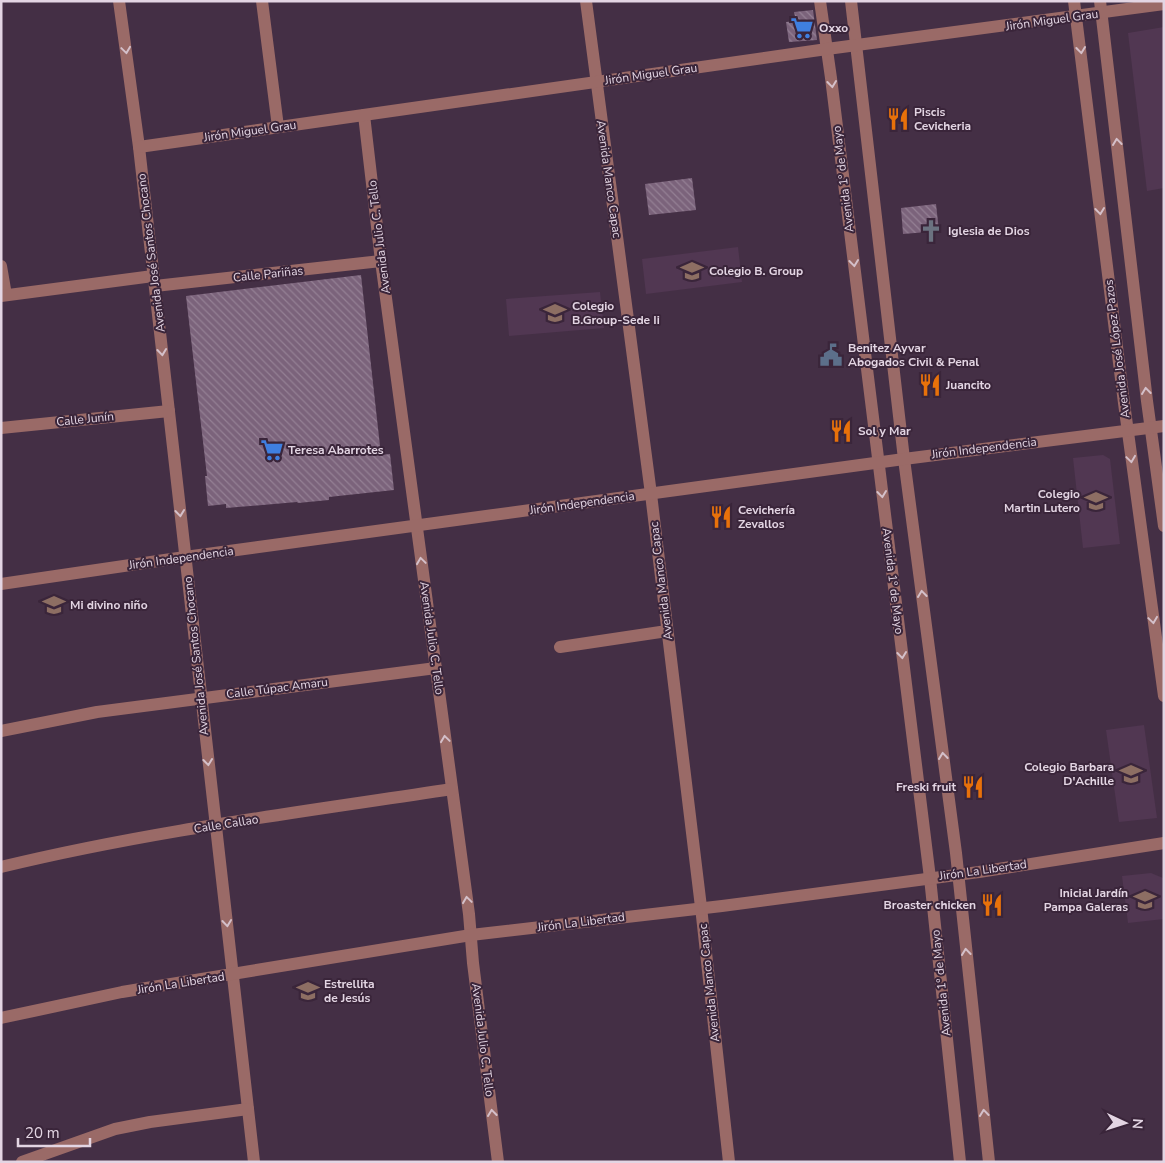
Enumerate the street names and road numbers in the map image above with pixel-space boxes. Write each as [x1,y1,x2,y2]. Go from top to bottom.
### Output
street label: Jirón Miguel Grau [1004,6,1099,35]
street label: Jirón Miguel Grau [603,60,698,89]
street label: Jirón Miguel Grau [202,117,297,146]
street label: Avenida Manco Capac [593,119,625,239]
street label: Avenida 1º de Mayo [828,125,857,233]
street label: Avenida José Santos Chocano [133,172,169,333]
street label: Avenida Julio C. Tello [364,179,394,295]
street label: Calle Pariñas [232,262,304,286]
street label: Avenida José López Pazos [1101,279,1133,419]
street label: Calle Junín [55,408,115,430]
street label: Jirón Independencia [930,434,1037,463]
street label: Jirón Independencia [527,488,636,518]
street label: Avenida Manco Capac [646,521,676,641]
street label: Avenida 1º de Mayo [879,527,908,635]
street label: Jirón Independencia [126,543,235,573]
street label: Avenida José Santos Chocano [180,575,212,736]
street label: Avenida Julio C. Tello [416,580,448,696]
street label: Calle Túpac Amaru [225,674,329,702]
street label: Calle Callao [193,811,260,837]
street label: Jirón La Libertad [937,856,1028,884]
street label: Jirón La Libertad [535,909,626,935]
street label: Avenida Manco Capac [695,923,723,1043]
street label: Avenida 1º de Mayo [927,929,955,1037]
street label: Jirón La Libertad [135,968,226,998]
street label: Avenida Julio C. Tello [468,982,498,1098]

